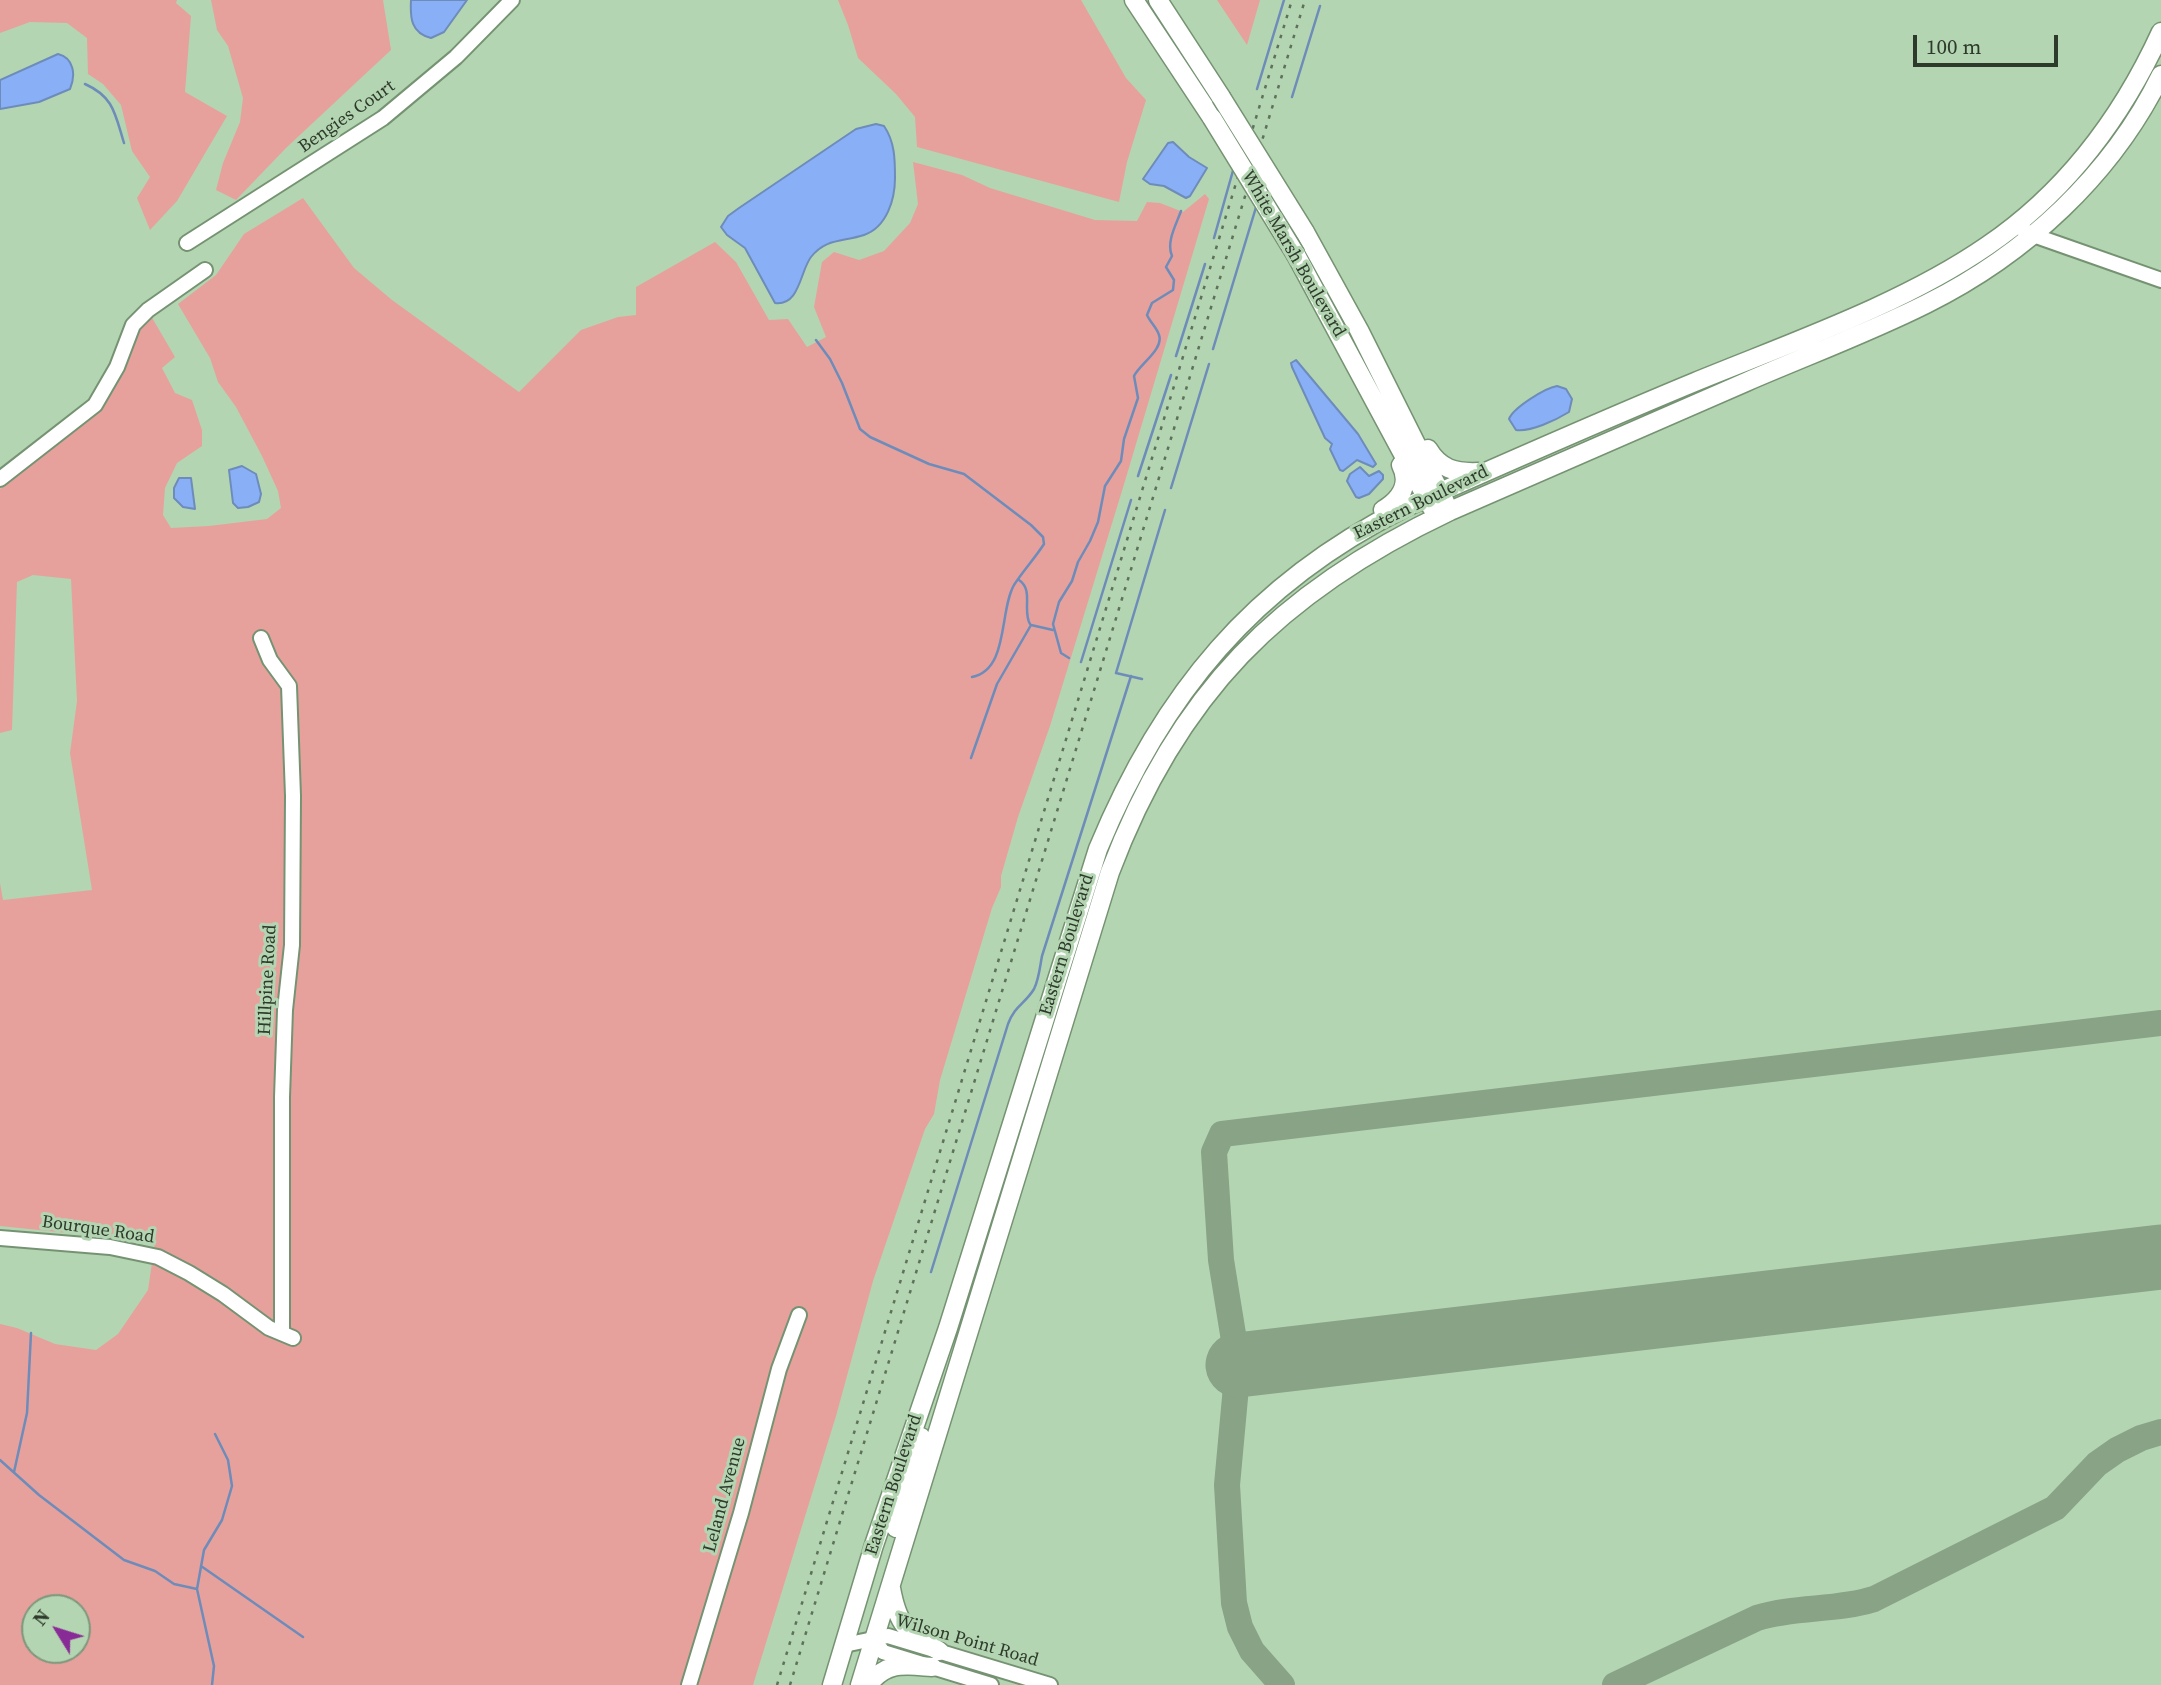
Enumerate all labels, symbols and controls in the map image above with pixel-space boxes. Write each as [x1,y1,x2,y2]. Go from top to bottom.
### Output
scale bar [1916,21,2061,65]
text: 100 m [1926,32,1981,61]
street label: Bengies Court [295,76,399,158]
street label: White Marsh Boulevard [1236,167,1350,341]
street label: Eastern Boulevard [1350,461,1492,545]
street label: Eastern Boulevard [1035,872,1099,1018]
street label: Hillpine Road [254,924,282,1036]
street label: Bourque Road [40,1211,156,1249]
street label: Eastern Boulevard [861,1412,927,1558]
street label: Leland Avenue [699,1435,751,1555]
north arrow [21,1594,91,1664]
text: N [27,1604,56,1631]
street label: Wilson Point Road [893,1610,1041,1672]

